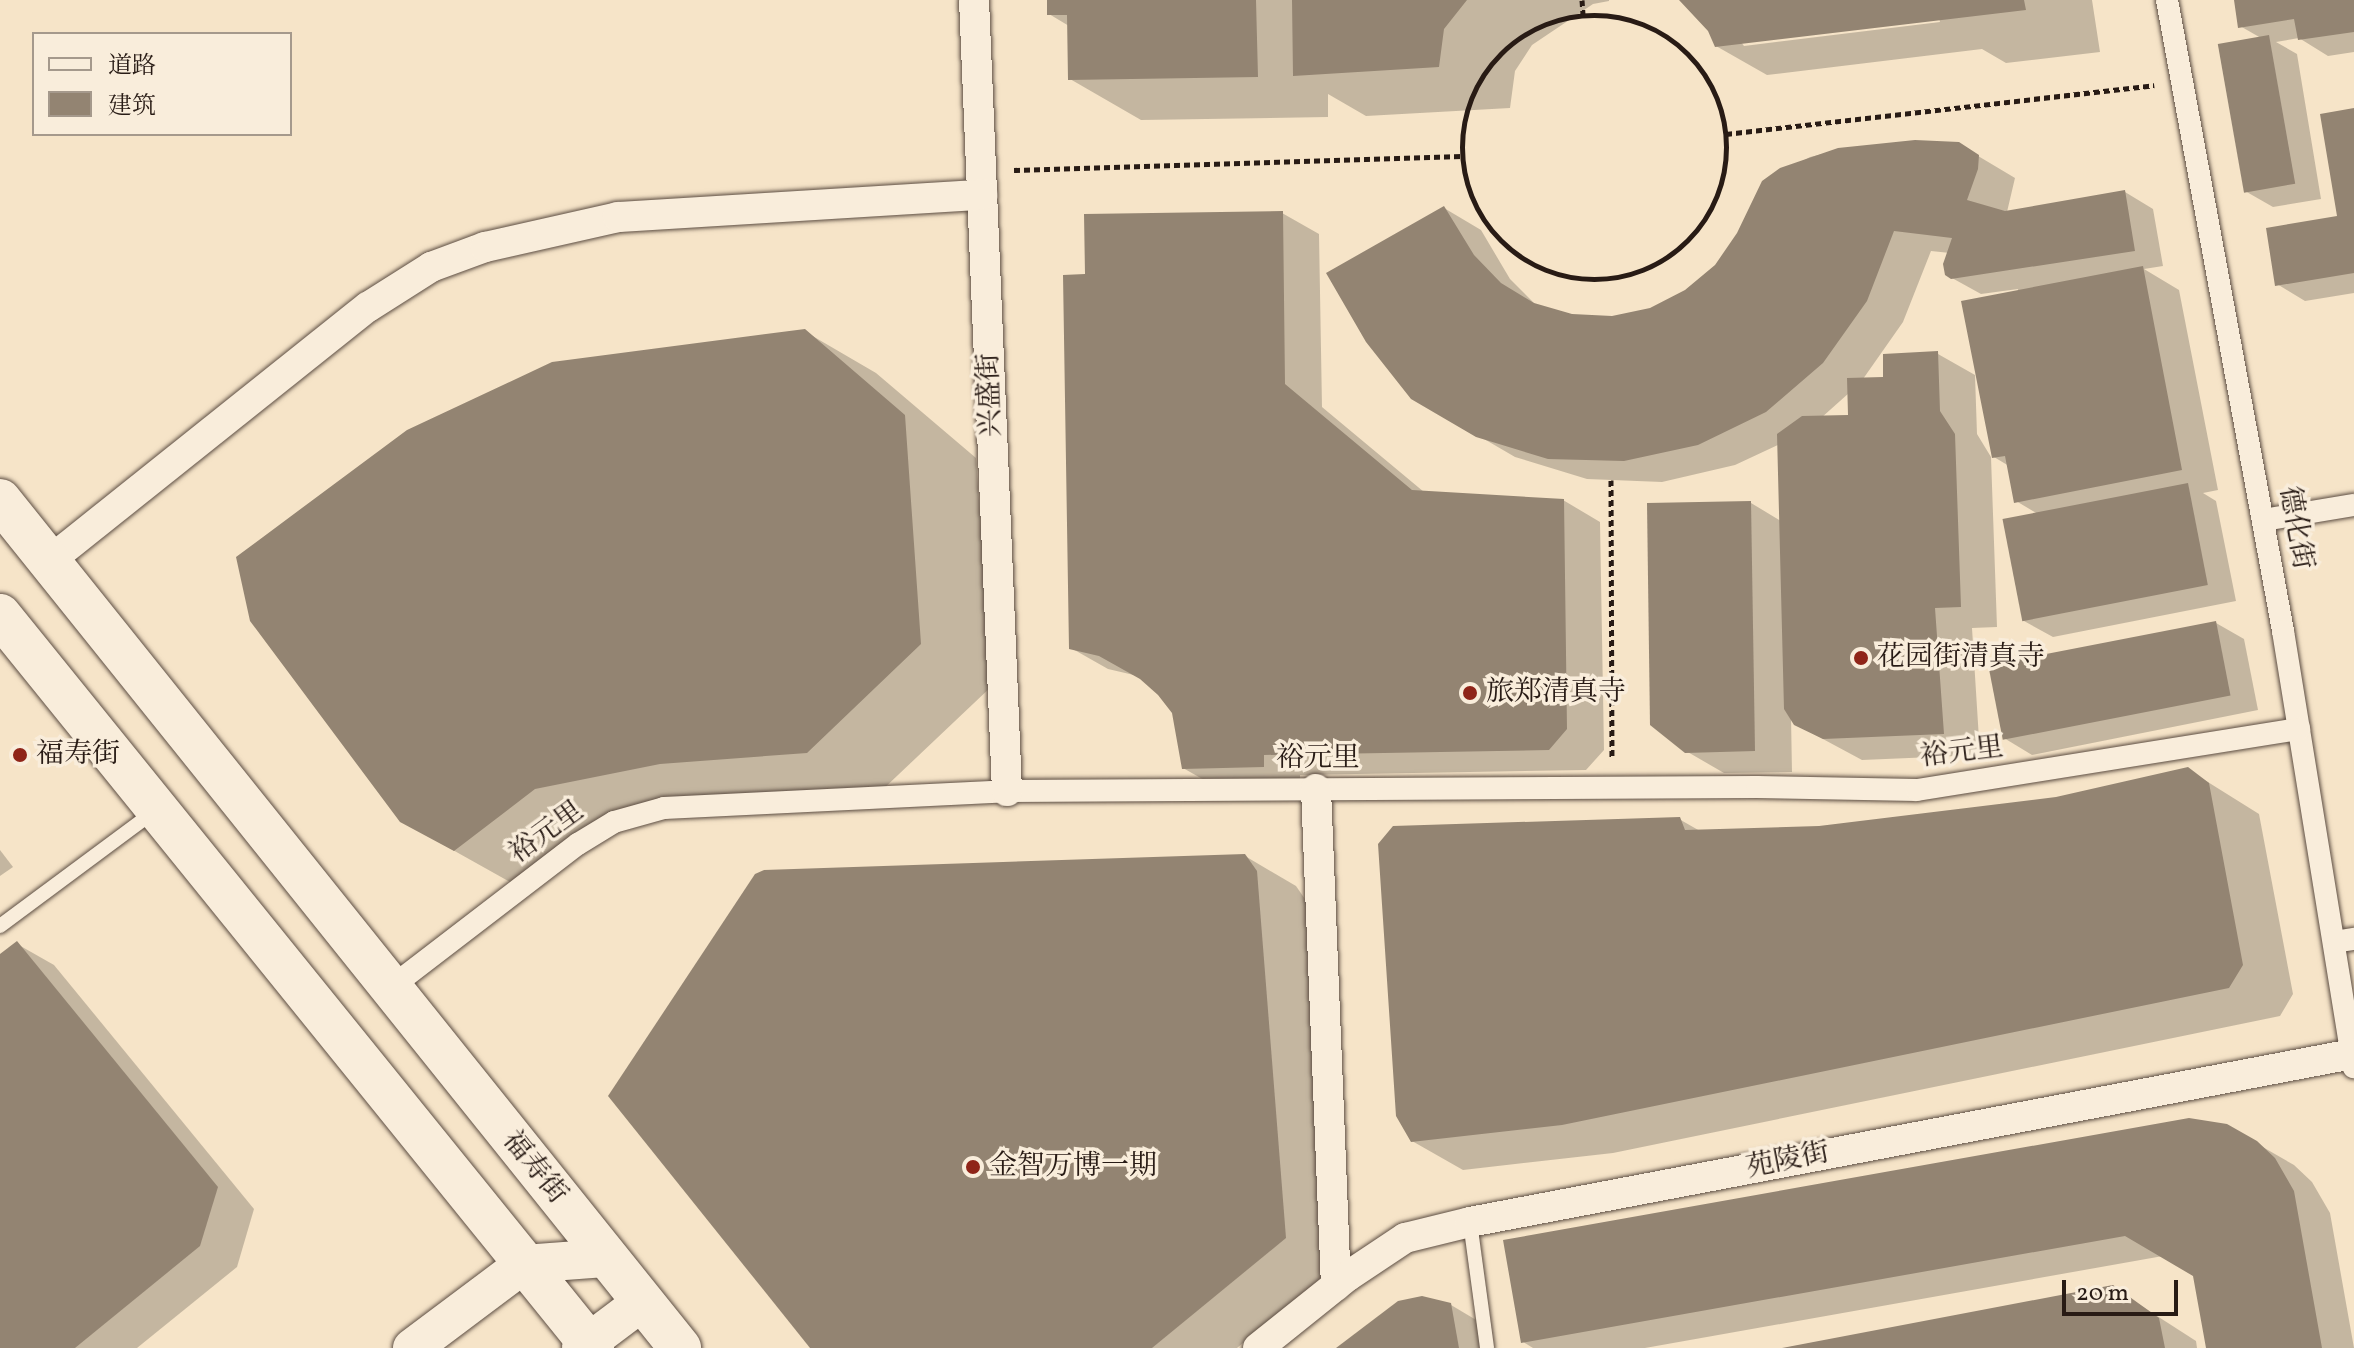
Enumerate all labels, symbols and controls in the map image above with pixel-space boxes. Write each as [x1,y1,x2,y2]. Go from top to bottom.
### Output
legend [32,32,292,136]
text: 道路 [108,50,156,84]
text: 建筑 [108,90,156,124]
street label: 兴盛街 [973,352,1009,438]
street label: 德化街 [2271,484,2319,572]
place label: 花园街清真寺 [1877,641,2045,675]
marker: 花园街清真寺 [1852,649,1870,667]
place label: 旅郑清真寺 [1486,676,1626,710]
marker: 旅郑清真寺 [1461,684,1479,702]
street label: 裕元里 [1918,731,2006,775]
place label: 福寿街 [36,738,120,772]
street label: 裕元里 [1276,742,1360,776]
marker: 福寿街 [11,746,29,764]
street label: 裕元里 [503,795,591,871]
street label: 福寿街 [495,1125,573,1211]
street label: 苑陵街 [1744,1136,1832,1186]
place label: 金智万博一期 [989,1150,1157,1184]
marker: 金智万博一期 [964,1158,982,1176]
scale bar [2066,1264,2182,1314]
text: 20 m [2076,1277,2129,1311]

